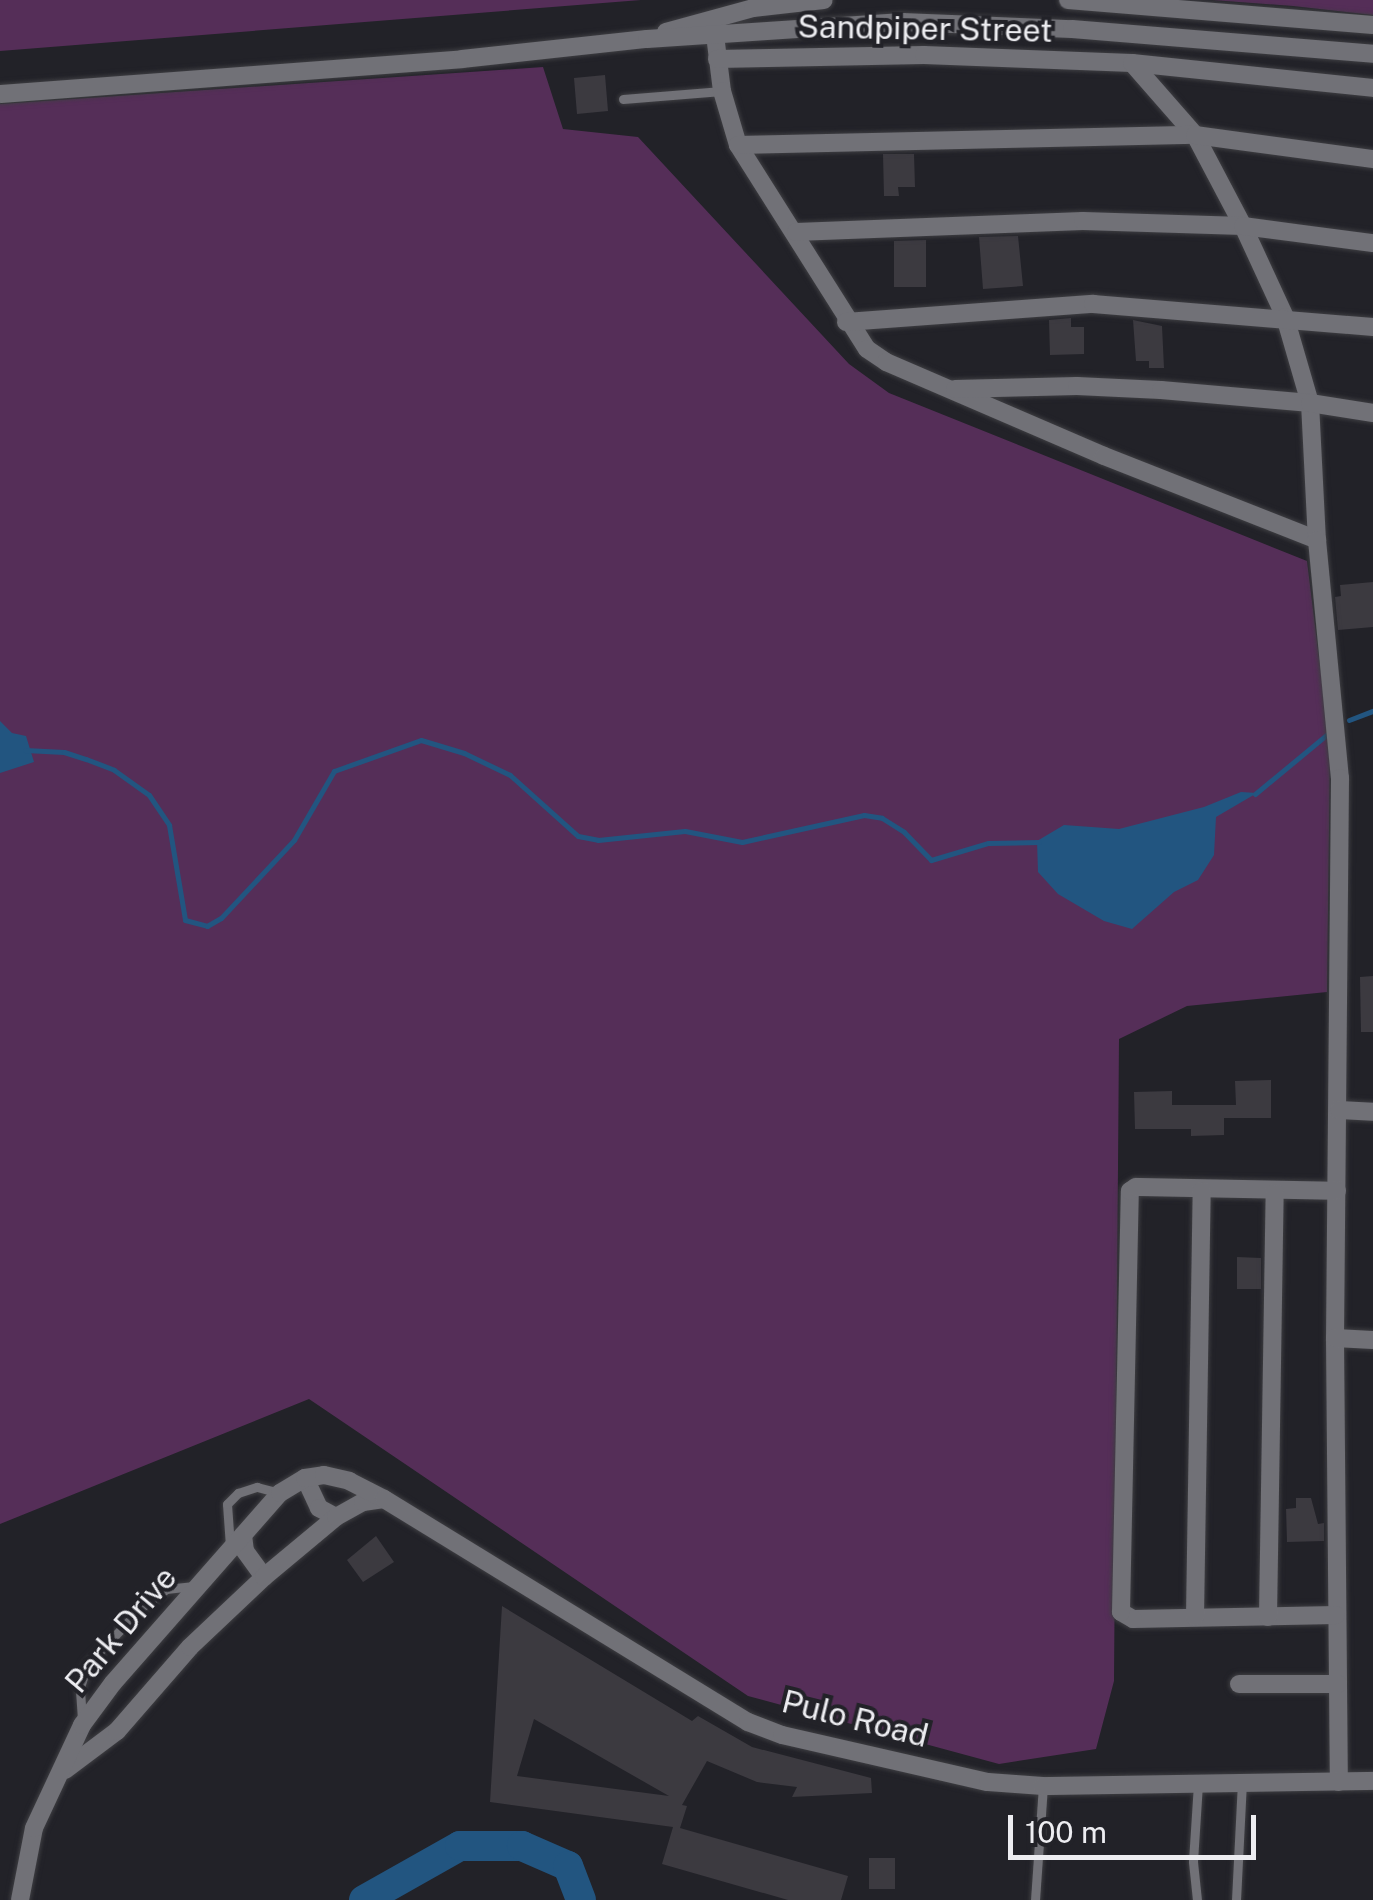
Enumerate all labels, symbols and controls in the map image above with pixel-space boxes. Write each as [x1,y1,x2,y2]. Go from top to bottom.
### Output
street label: Sandpiper Street [797,8,1053,50]
street label: Park Drive [57,1559,185,1701]
street label: Pulo Road [778,1682,932,1756]
scale bar [1013,1795,1260,1857]
text: 100 m [1025,1814,1107,1850]

